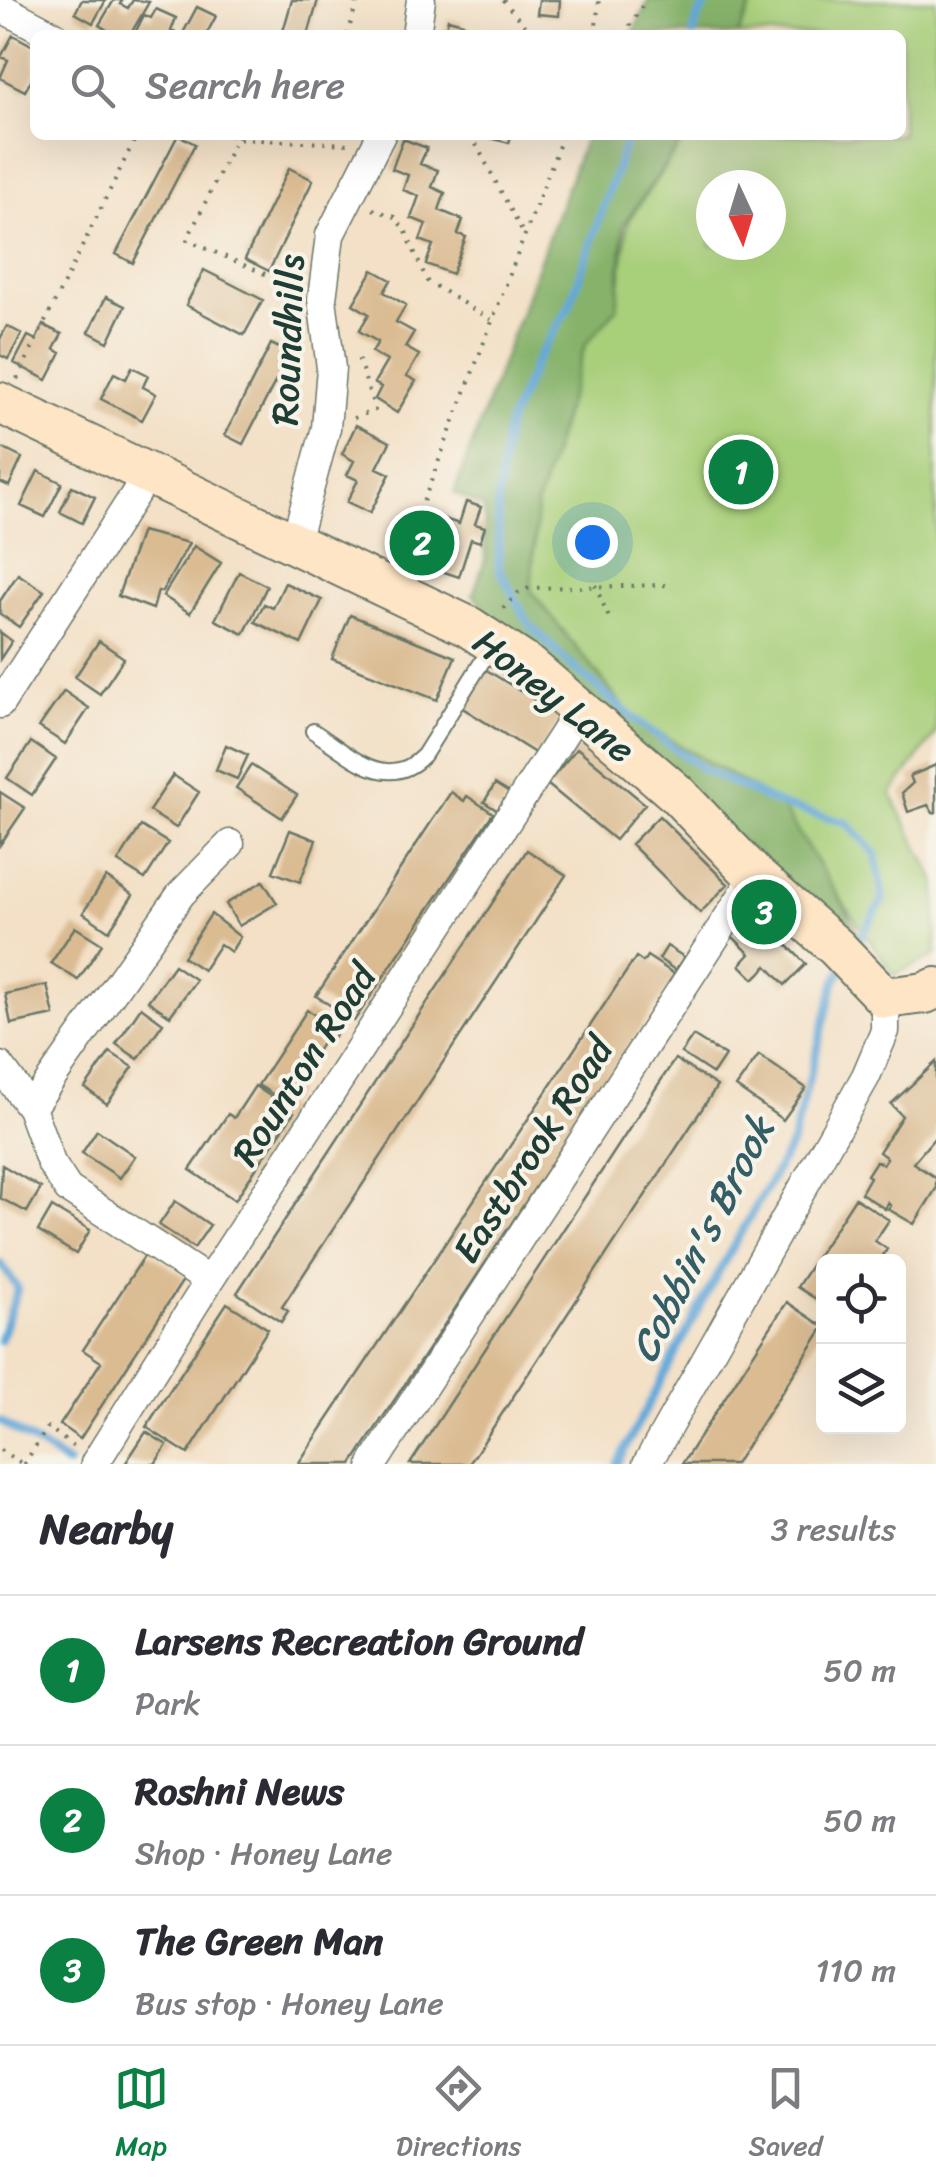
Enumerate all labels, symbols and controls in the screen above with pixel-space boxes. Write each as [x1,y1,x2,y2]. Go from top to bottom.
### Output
search box [30,30,906,140]
text: Search here [145,52,345,119]
icon: search [65,58,120,113]
north arrow [696,170,786,260]
street label: Roundhills [252,253,324,427]
pin: 1 [708,434,774,510]
pin: 2 [390,506,454,580]
your location [567,517,618,568]
street label: Honey Lane [457,610,651,782]
pin: 3 [732,874,796,950]
street label: Rounton Road [213,948,397,1180]
street label: Eastbrook Road [434,1020,633,1277]
water label: Cobbin's Brook [609,1101,796,1375]
map controls [816,1254,906,1434]
button: locate [816,1254,906,1344]
button: layers [816,1344,906,1434]
text: Nearby [40,1492,173,1566]
text: 3 results [771,1501,896,1558]
text: Larsens Recreation Ground [135,1608,583,1675]
text: 1 [66,1642,79,1699]
text: 50 m [823,1642,896,1699]
text: Park [135,1675,201,1732]
text: Roshni News [135,1758,344,1825]
text: 2 [63,1792,82,1849]
text: 50 m [823,1792,896,1849]
text: Shop · Honey Lane [135,1825,392,1882]
text: The Green Man [135,1908,383,1975]
text: 3 [64,1942,81,1999]
text: 110 m [815,1942,896,1999]
text: Bus stop · Honey Lane [135,1975,444,2032]
tab: Map [114,2061,169,2170]
tab: Directions [396,2061,521,2170]
tab: Saved [749,2061,822,2170]

